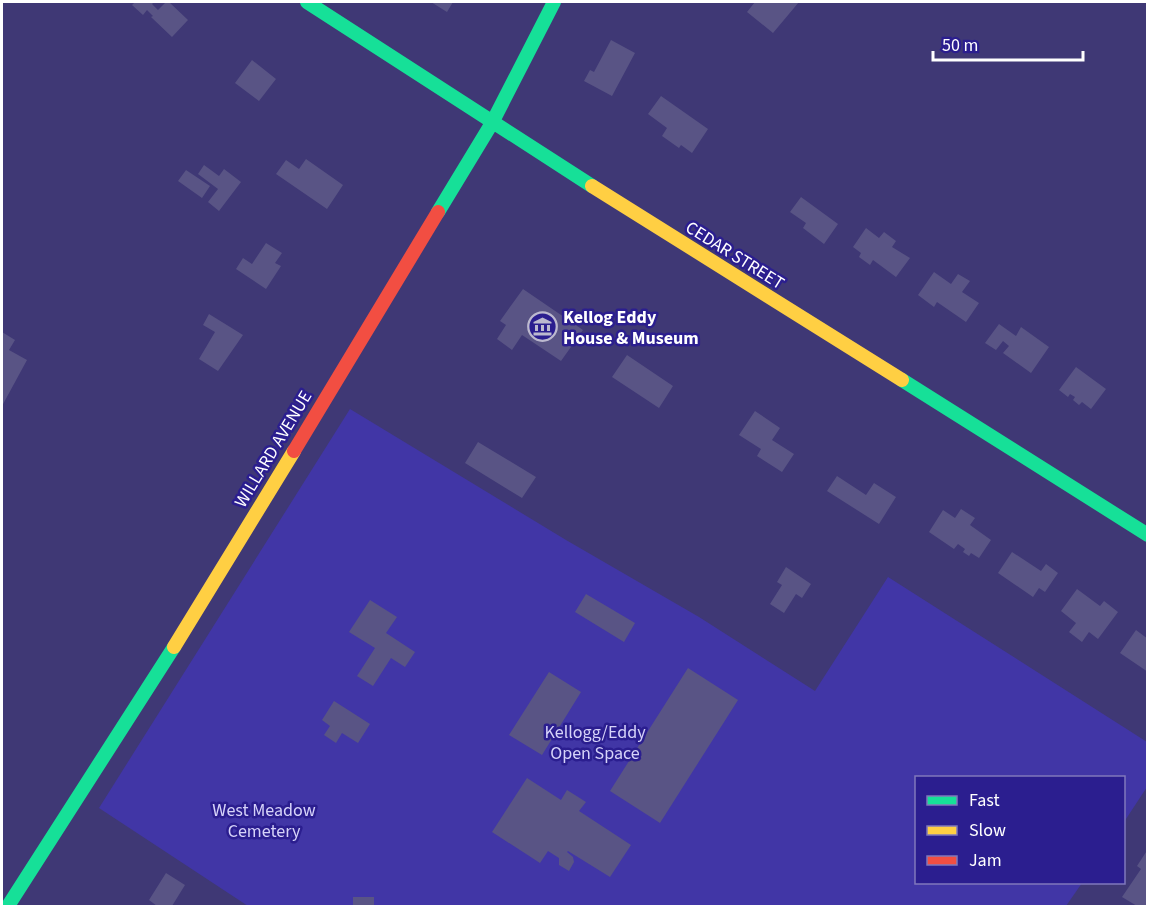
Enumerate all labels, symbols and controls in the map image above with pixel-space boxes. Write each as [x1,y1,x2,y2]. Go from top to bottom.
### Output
scale bar [933,24,1083,62]
text: 50 m [942,33,978,58]
street label: CEDAR STREET [681,215,789,296]
place label: Kellog Eddy House & Museum [563,305,699,351]
museum icon: Kellog Eddy House & Museum [526,311,558,343]
street label: WILLARD AVENUE [229,386,318,512]
park label: Kellogg/Eddy Open Space [544,720,646,766]
legend [915,776,1125,884]
text: Fast [969,788,1000,813]
park label: West Meadow Cemetery [212,798,316,844]
text: Slow [969,818,1006,843]
text: Jam [969,848,1002,873]

